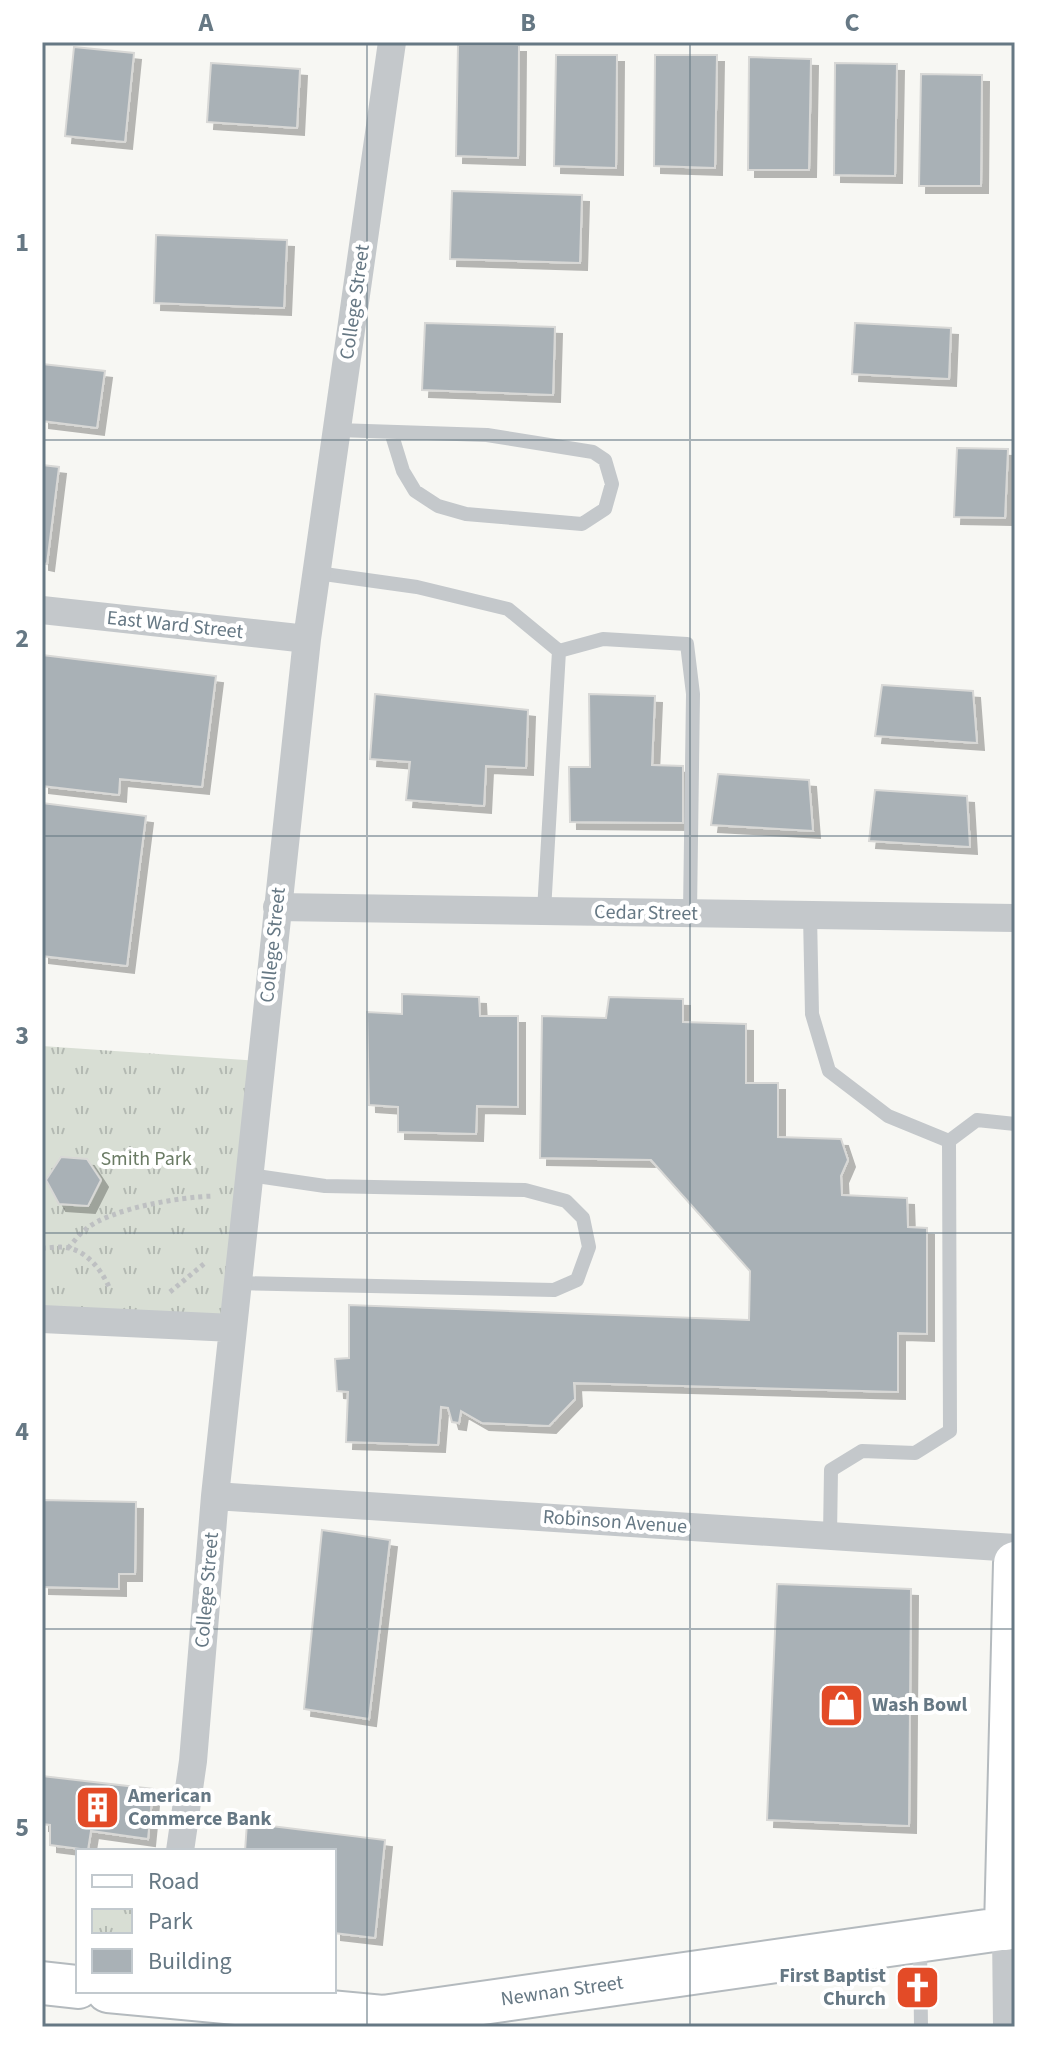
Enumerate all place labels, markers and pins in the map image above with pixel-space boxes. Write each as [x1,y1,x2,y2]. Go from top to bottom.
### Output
shop icon: Wash Bowl [817,1681,865,1729]
place label: Wash Bowl [872,1691,967,1719]
place label: American Commerce Bank [127,1782,271,1833]
building icon: American Commerce Bank [73,1783,121,1831]
place label: First Baptist Church [779,1962,886,2013]
church icon: First Baptist Church [893,1963,941,2011]

